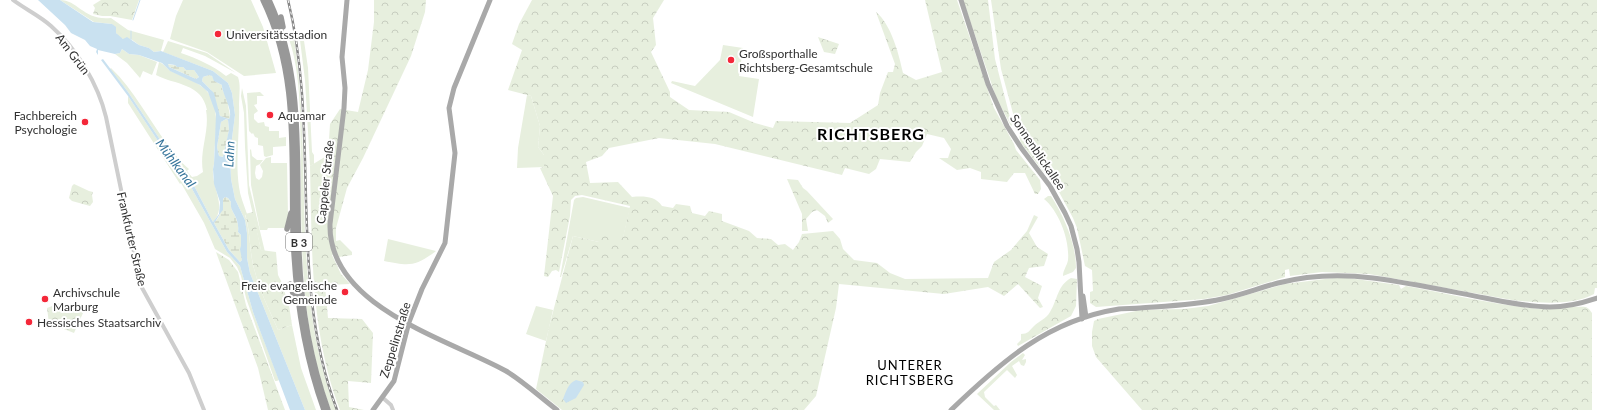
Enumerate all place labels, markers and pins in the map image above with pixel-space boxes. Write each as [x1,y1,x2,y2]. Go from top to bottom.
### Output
place label: Universitätsstadion [226,27,327,42]
marker: Universitätsstadion [213,29,223,39]
place label: Großsporthalle Richtsberg-Gesamtschule [739,46,873,75]
marker: Großsporthalle Richtsberg-Gesamtschule [726,55,736,65]
place label: Fachbereich Psychologie [14,108,77,137]
place label: Aquamar [278,108,326,123]
marker: Aquamar [265,110,275,120]
marker: Fachbereich Psychologie [80,117,90,127]
place label: Freie evangelische Gemeinde [241,278,337,307]
place label: Archivschule Marburg [53,285,120,314]
marker: Freie evangelische Gemeinde [340,287,350,297]
marker: Archivschule Marburg [40,294,50,304]
place label: Hessisches Staatsarchiv [37,315,162,330]
marker: Hessisches Staatsarchiv [24,317,34,327]

